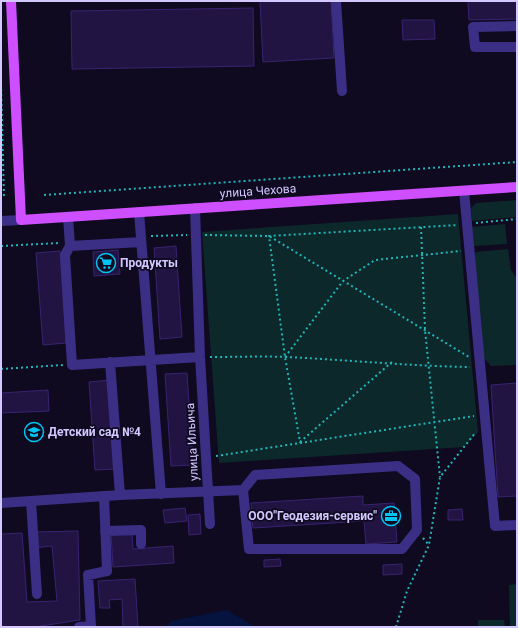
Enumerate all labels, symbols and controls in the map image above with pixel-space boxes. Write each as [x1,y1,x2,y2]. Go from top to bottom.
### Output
street label: улица Чехова [219,181,297,201]
supermarket icon: Продукты [95,252,117,274]
place label: Продукты [120,256,178,270]
street label: улица Ильича [183,403,201,481]
school or university icon: Детский сад №4 [23,421,45,443]
place label: Детский сад №4 [48,425,141,439]
office icon: ООО"Геодезия-сервис" [380,505,402,527]
place label: ООО"Геодезия-сервис" [248,509,377,523]

